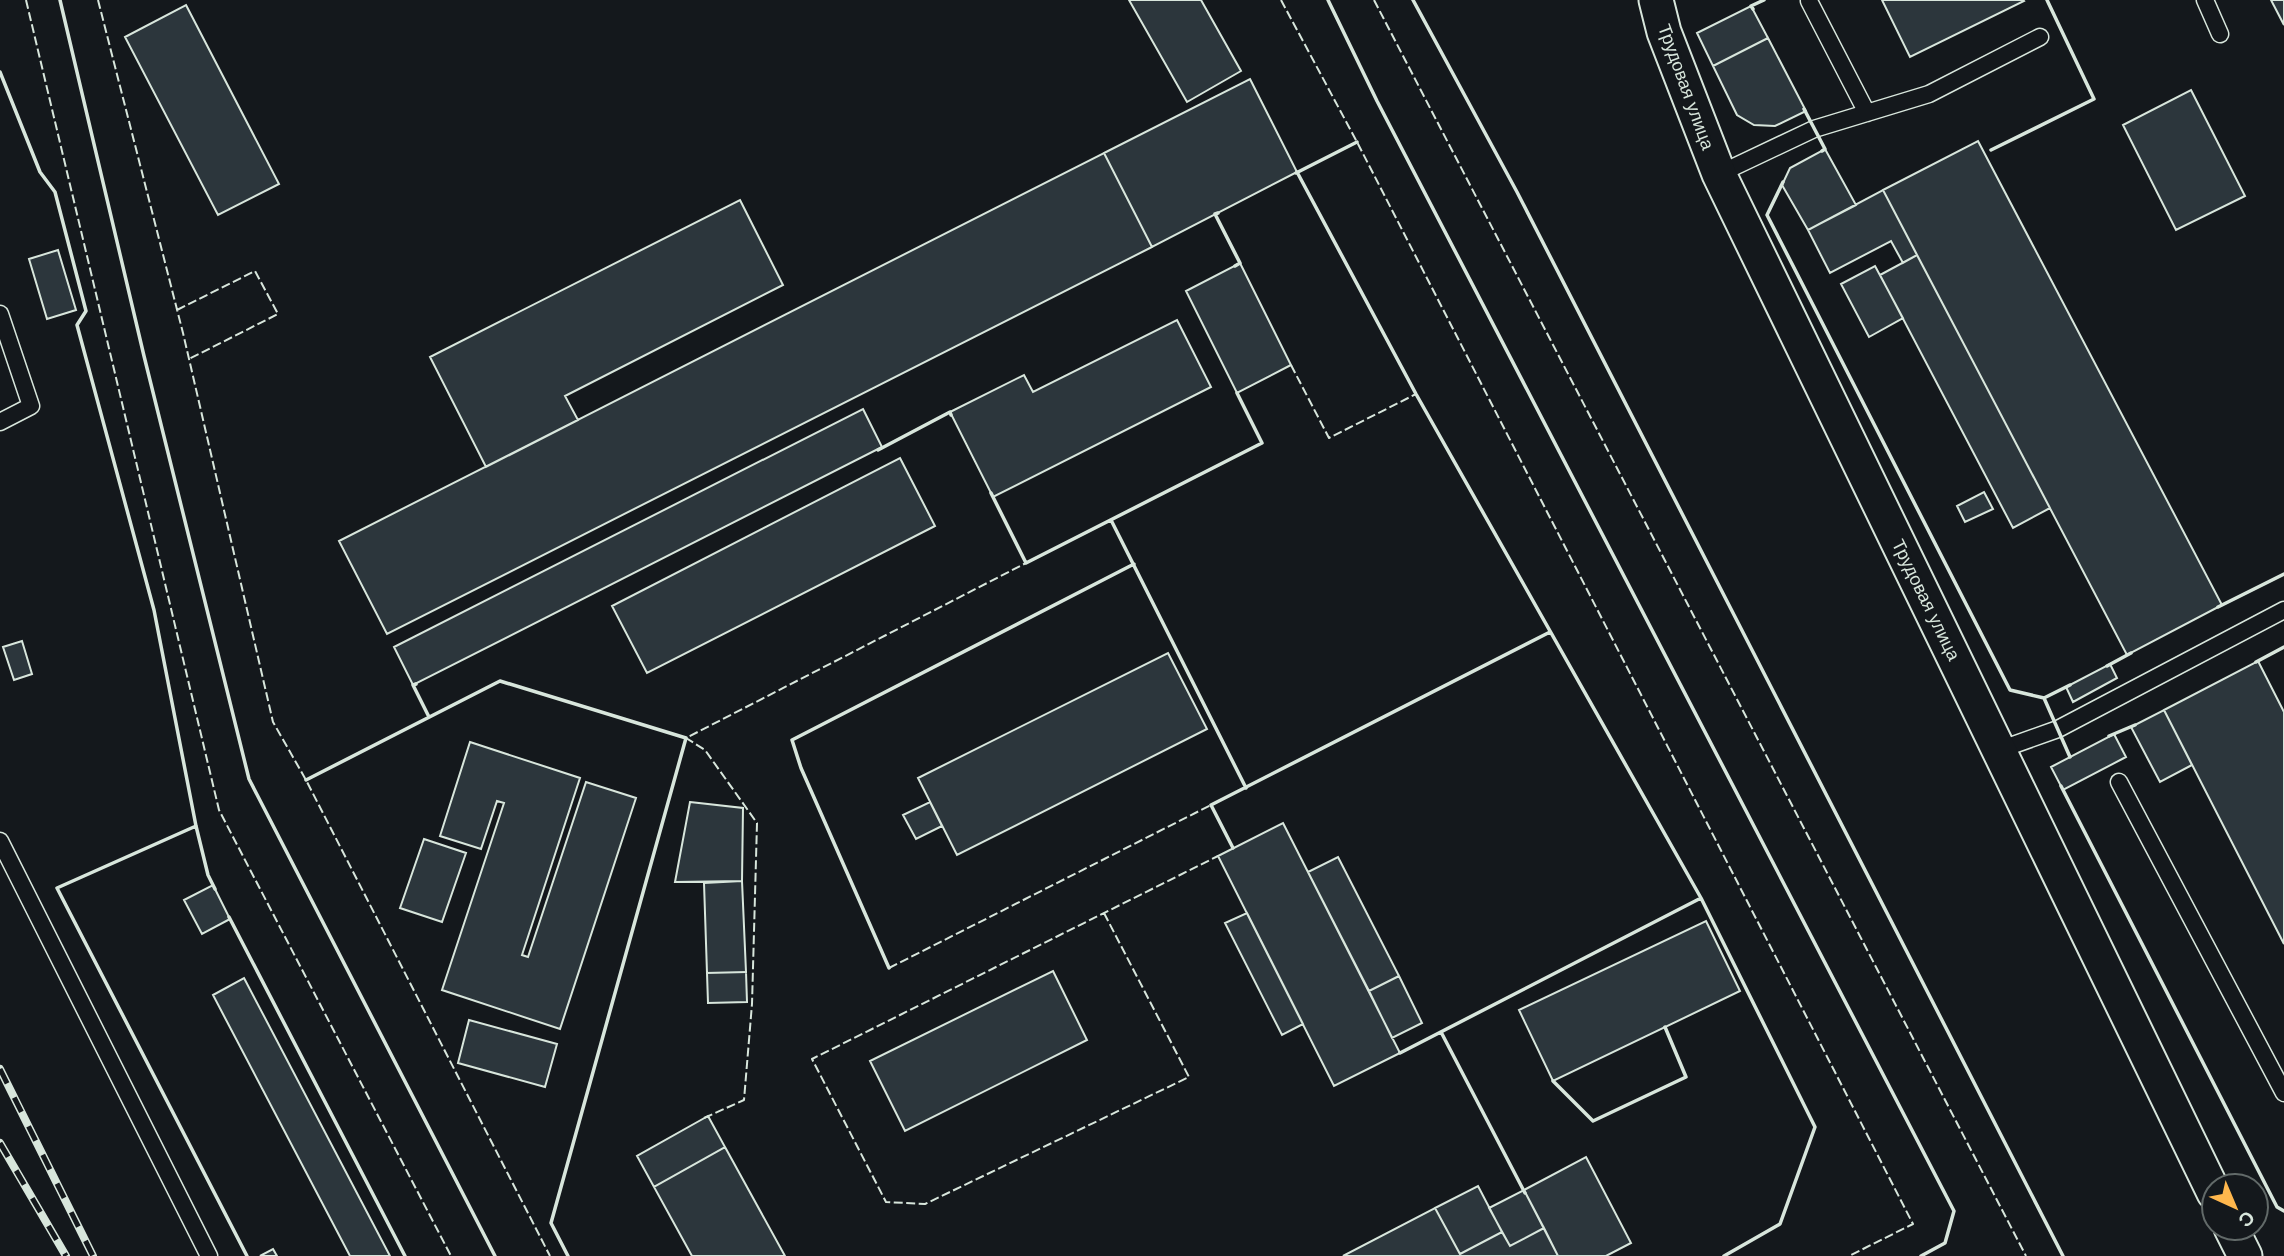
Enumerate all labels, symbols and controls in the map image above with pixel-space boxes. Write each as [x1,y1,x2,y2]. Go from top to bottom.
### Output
street label: Трудовая улица [1654,21,1718,154]
street label: Трудовая улица [1888,536,1964,665]
north arrow [2200,1172,2270,1242]
text: С [2234,1207,2259,1231]

